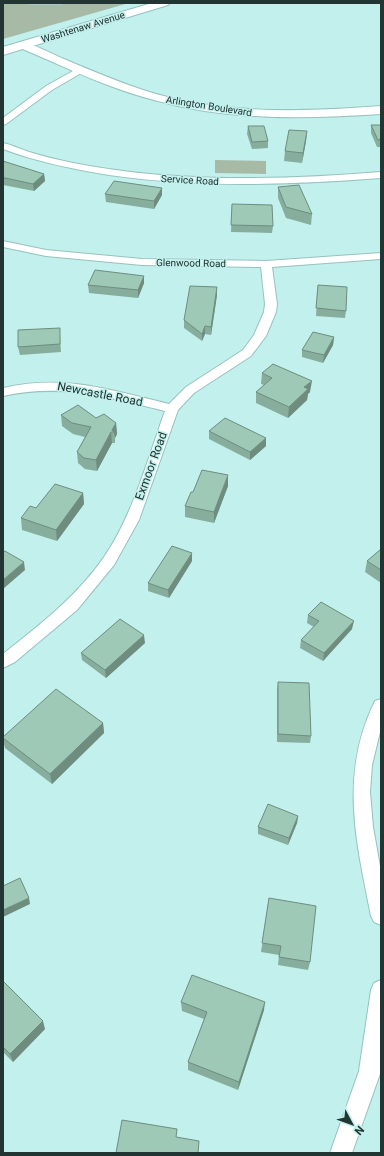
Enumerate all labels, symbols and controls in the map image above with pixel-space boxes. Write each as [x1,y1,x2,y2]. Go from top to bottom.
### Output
street label: Washtenaw Avenue [40,9,126,45]
street label: Arlington Boulevard [165,94,253,118]
street label: Service Road [161,173,219,187]
street label: Glenwood Road [156,257,226,269]
street label: Newcastle Road [56,379,144,409]
street label: Exmoor Road [132,430,170,502]
north arrow [332,1104,372,1144]
text: N [352,1123,367,1138]

